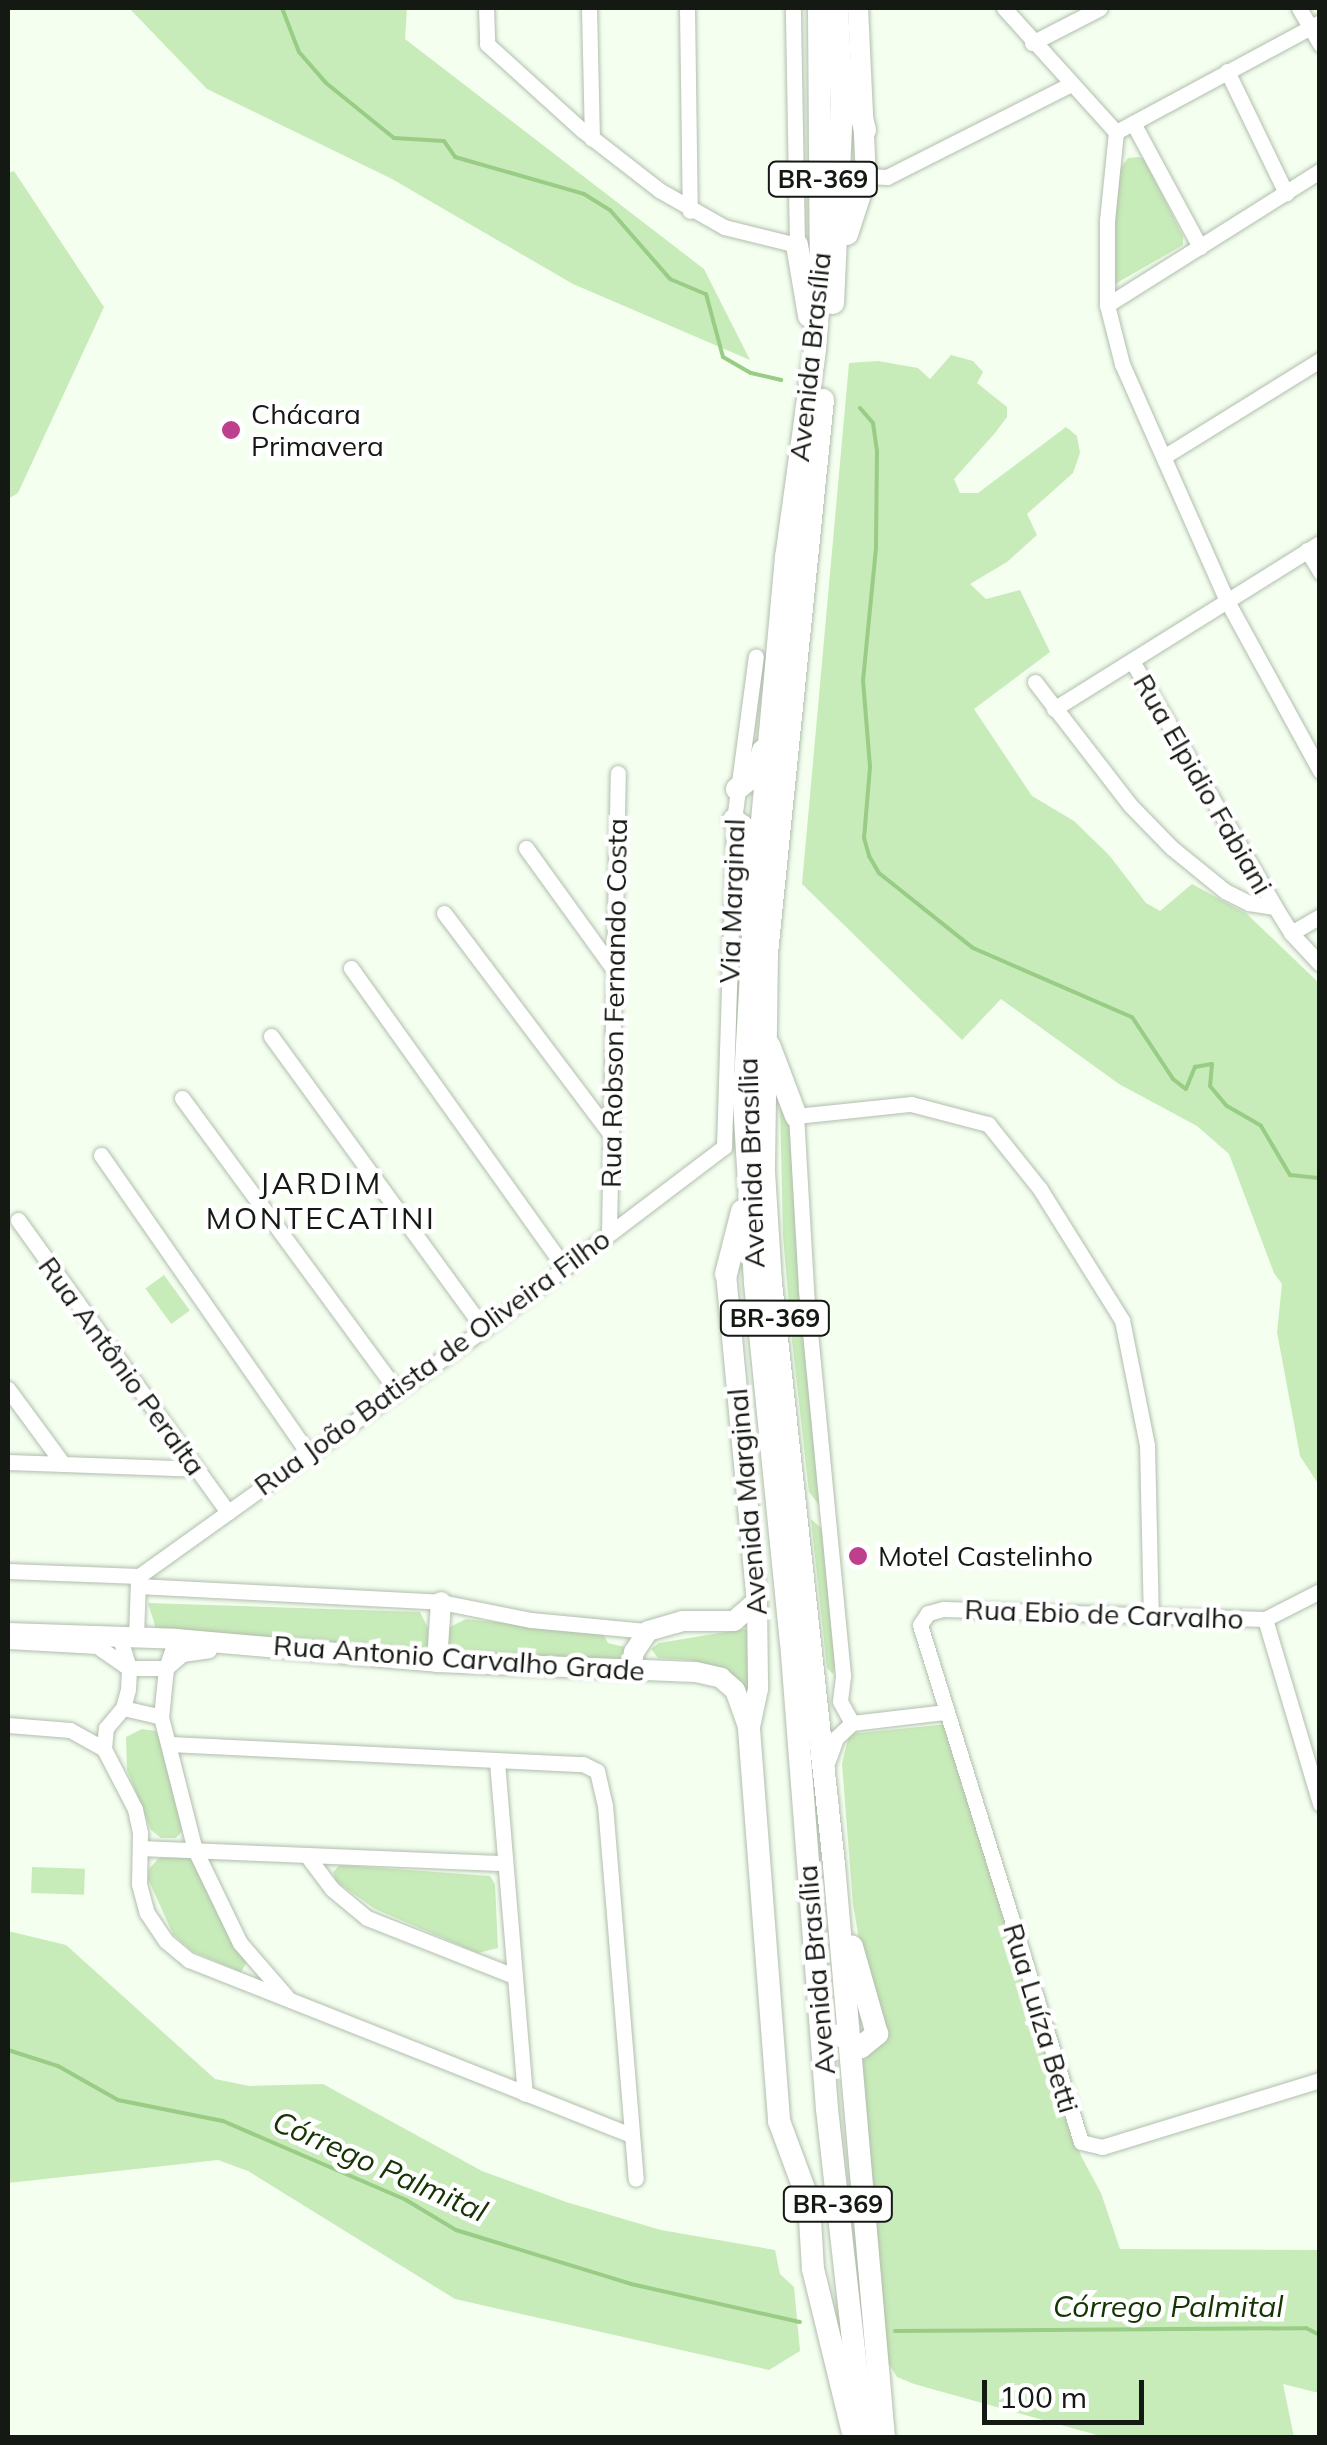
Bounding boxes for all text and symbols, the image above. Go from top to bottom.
road number: BR-369 [766,159,880,199]
street label: Avenida Brasília [782,251,838,463]
place label: Chácara Primavera [251,397,384,463]
marker: Chácara Primavera [220,419,242,441]
street label: Rua Elpidio Fabiani [1126,668,1280,900]
street label: Rua Robson Fernando Costa [594,818,634,1188]
street label: Via Marginal [712,818,752,984]
street label: Avenida Brasília [731,1057,771,1269]
district label: JARDIM MONTECATINI [206,1165,436,1236]
street label: Rua João Batista de Oliveira Filho [248,1222,616,1502]
street label: Rua Antônio Peralta [32,1250,212,1482]
road number: BR-369 [718,1298,832,1338]
street label: Avenida Marginal [720,1387,774,1617]
place label: Motel Castelinho [878,1539,1093,1573]
marker: Motel Castelinho [847,1545,869,1567]
street label: Rua Ebio de Carvalho [964,1592,1244,1636]
street label: Rua Antonio Carvalho Grade [272,1628,646,1688]
street label: Avenida Brasília [790,1864,842,2076]
street label: Rua Luíza Betti [996,1919,1086,2117]
water label: Córrego Palmital [267,2103,493,2229]
road number: BR-369 [780,2184,896,2224]
water label: Córrego Palmital [1053,2288,1283,2324]
scale bar [987,2360,1150,2422]
text: 100 m [999,2378,1087,2416]

